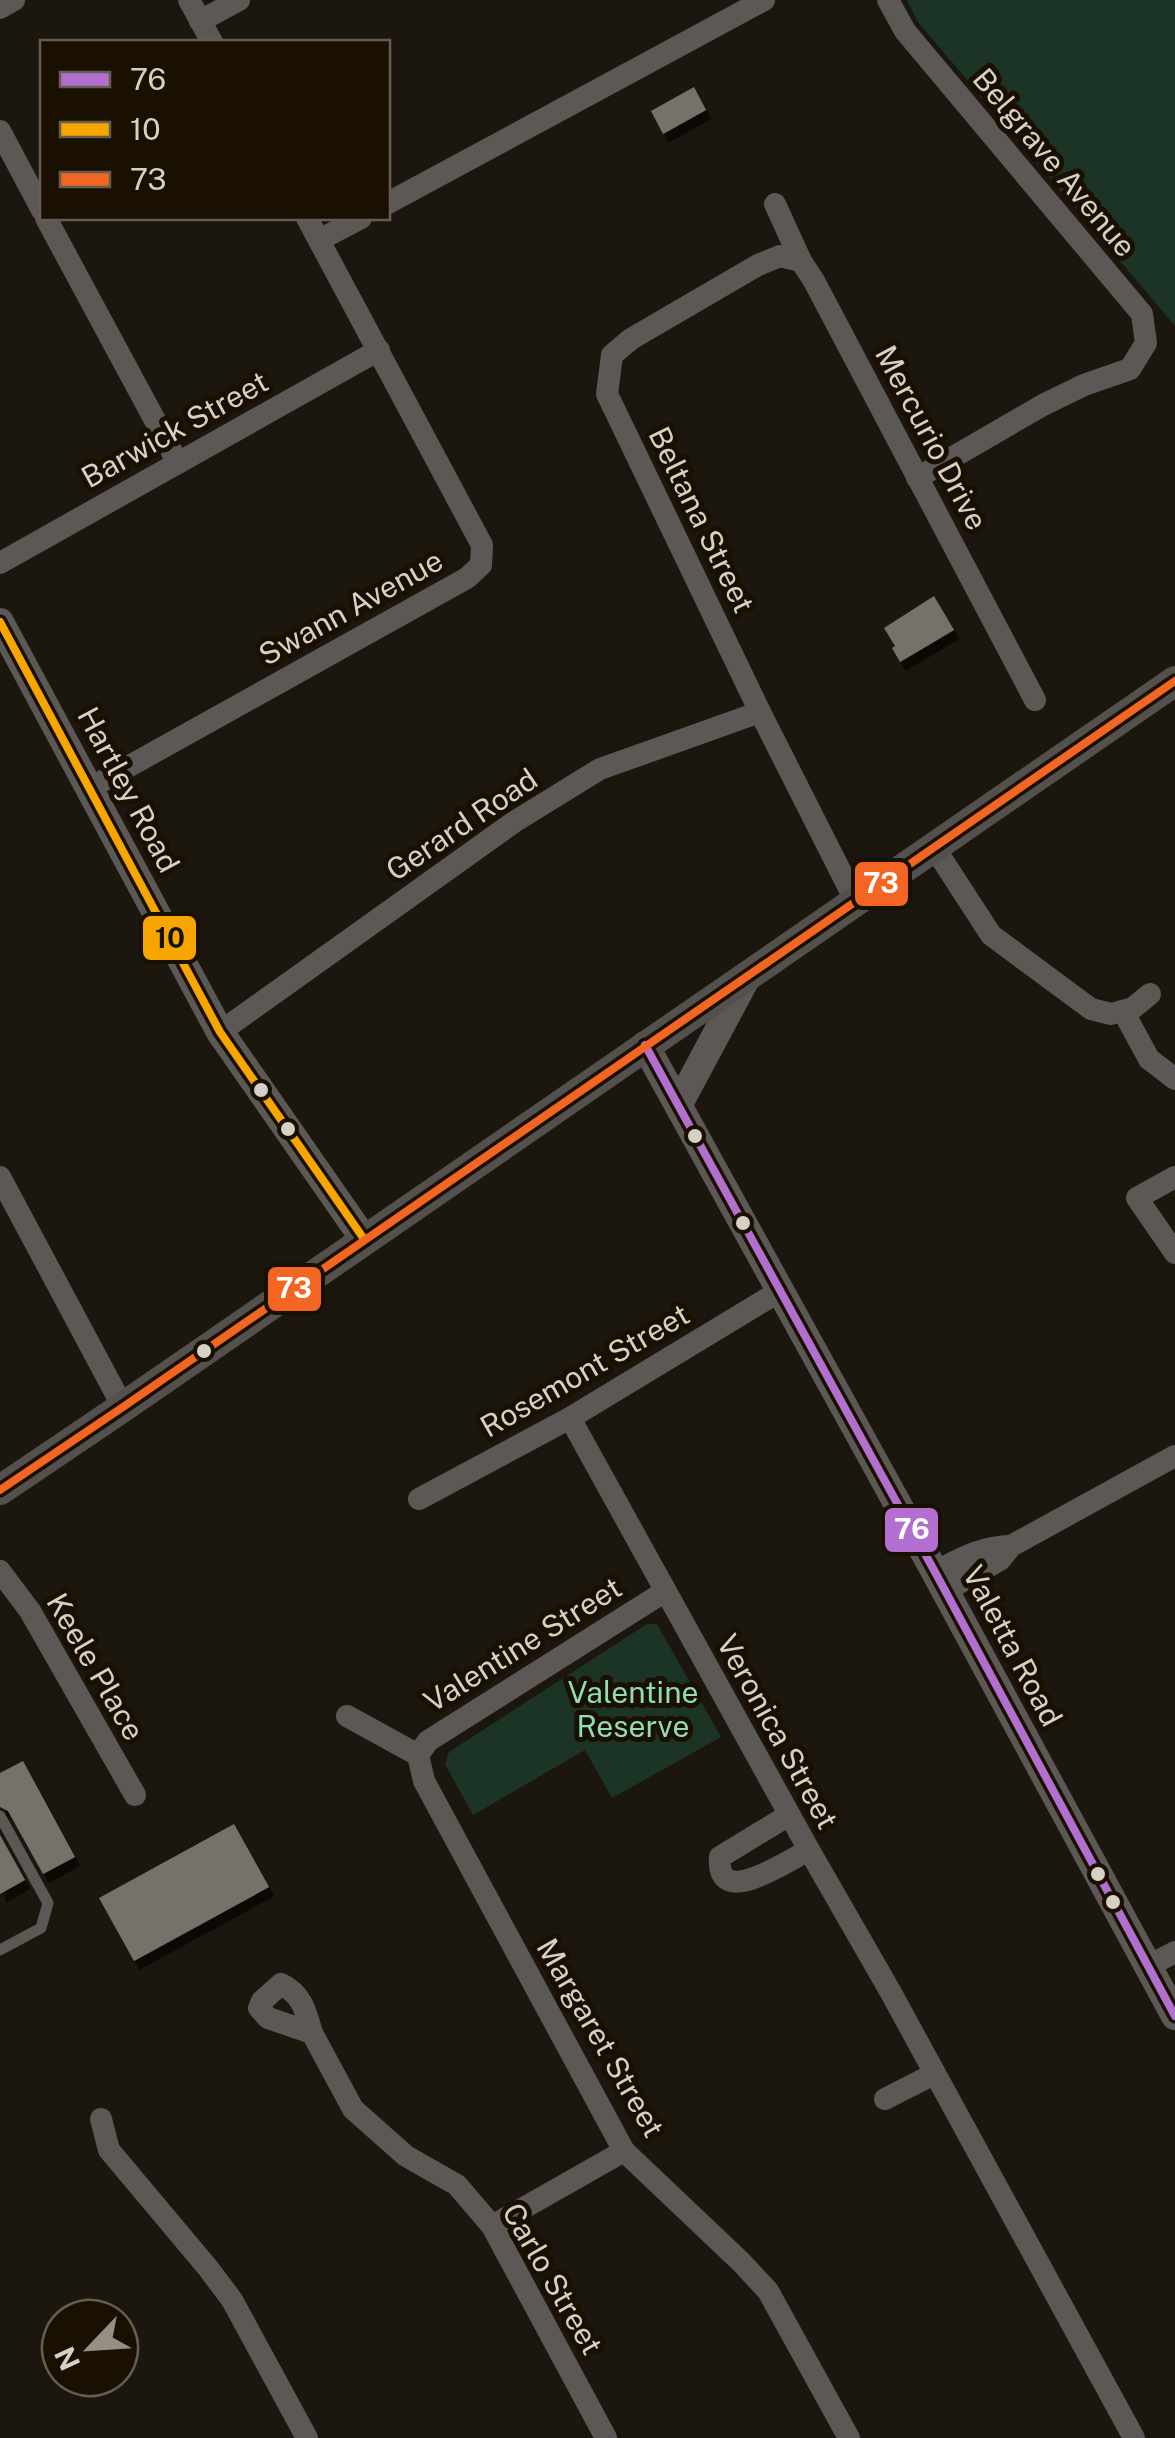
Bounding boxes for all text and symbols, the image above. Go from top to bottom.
legend [40,40,390,220]
text: 76 [130,61,166,97]
street label: Belgrave Avenue [966,61,1144,264]
text: 10 [130,111,161,147]
text: 73 [130,161,166,197]
street label: Mercurio Drive [868,339,996,536]
street label: Barwick Street [75,363,274,495]
street label: Beltana Street [641,421,762,618]
street label: Swann Avenue [252,542,449,673]
street label: Hartley Road [70,701,187,878]
street label: Gerard Road [379,760,544,888]
line badge: 73 [853,860,910,908]
text: 73 [863,866,899,899]
line badge: 10 [141,914,198,962]
text: 10 [155,921,185,954]
unlabelled marker [251,1080,271,1100]
unlabelled marker [278,1119,298,1139]
unlabelled marker [685,1126,705,1146]
unlabelled marker [733,1213,753,1233]
line badge: 73 [266,1265,323,1313]
text: 73 [276,1271,312,1304]
street label: Rosemont Street [474,1296,695,1444]
unlabelled marker [194,1341,214,1361]
line badge: 76 [883,1506,940,1554]
text: 76 [894,1512,930,1545]
street label: Valetta Road [955,1559,1070,1732]
street label: Valentine Street [417,1569,628,1719]
street label: Keele Place [39,1587,152,1746]
street label: Veronica Street [710,1628,846,1835]
park label: Valentine Reserve [567,1674,699,1744]
unlabelled marker [1088,1864,1108,1884]
unlabelled marker [1103,1892,1123,1912]
street label: Margaret Street [529,1932,672,2143]
street label: Carlo Street [495,2196,611,2361]
north arrow [40,2298,140,2398]
text: N [47,2342,86,2376]

